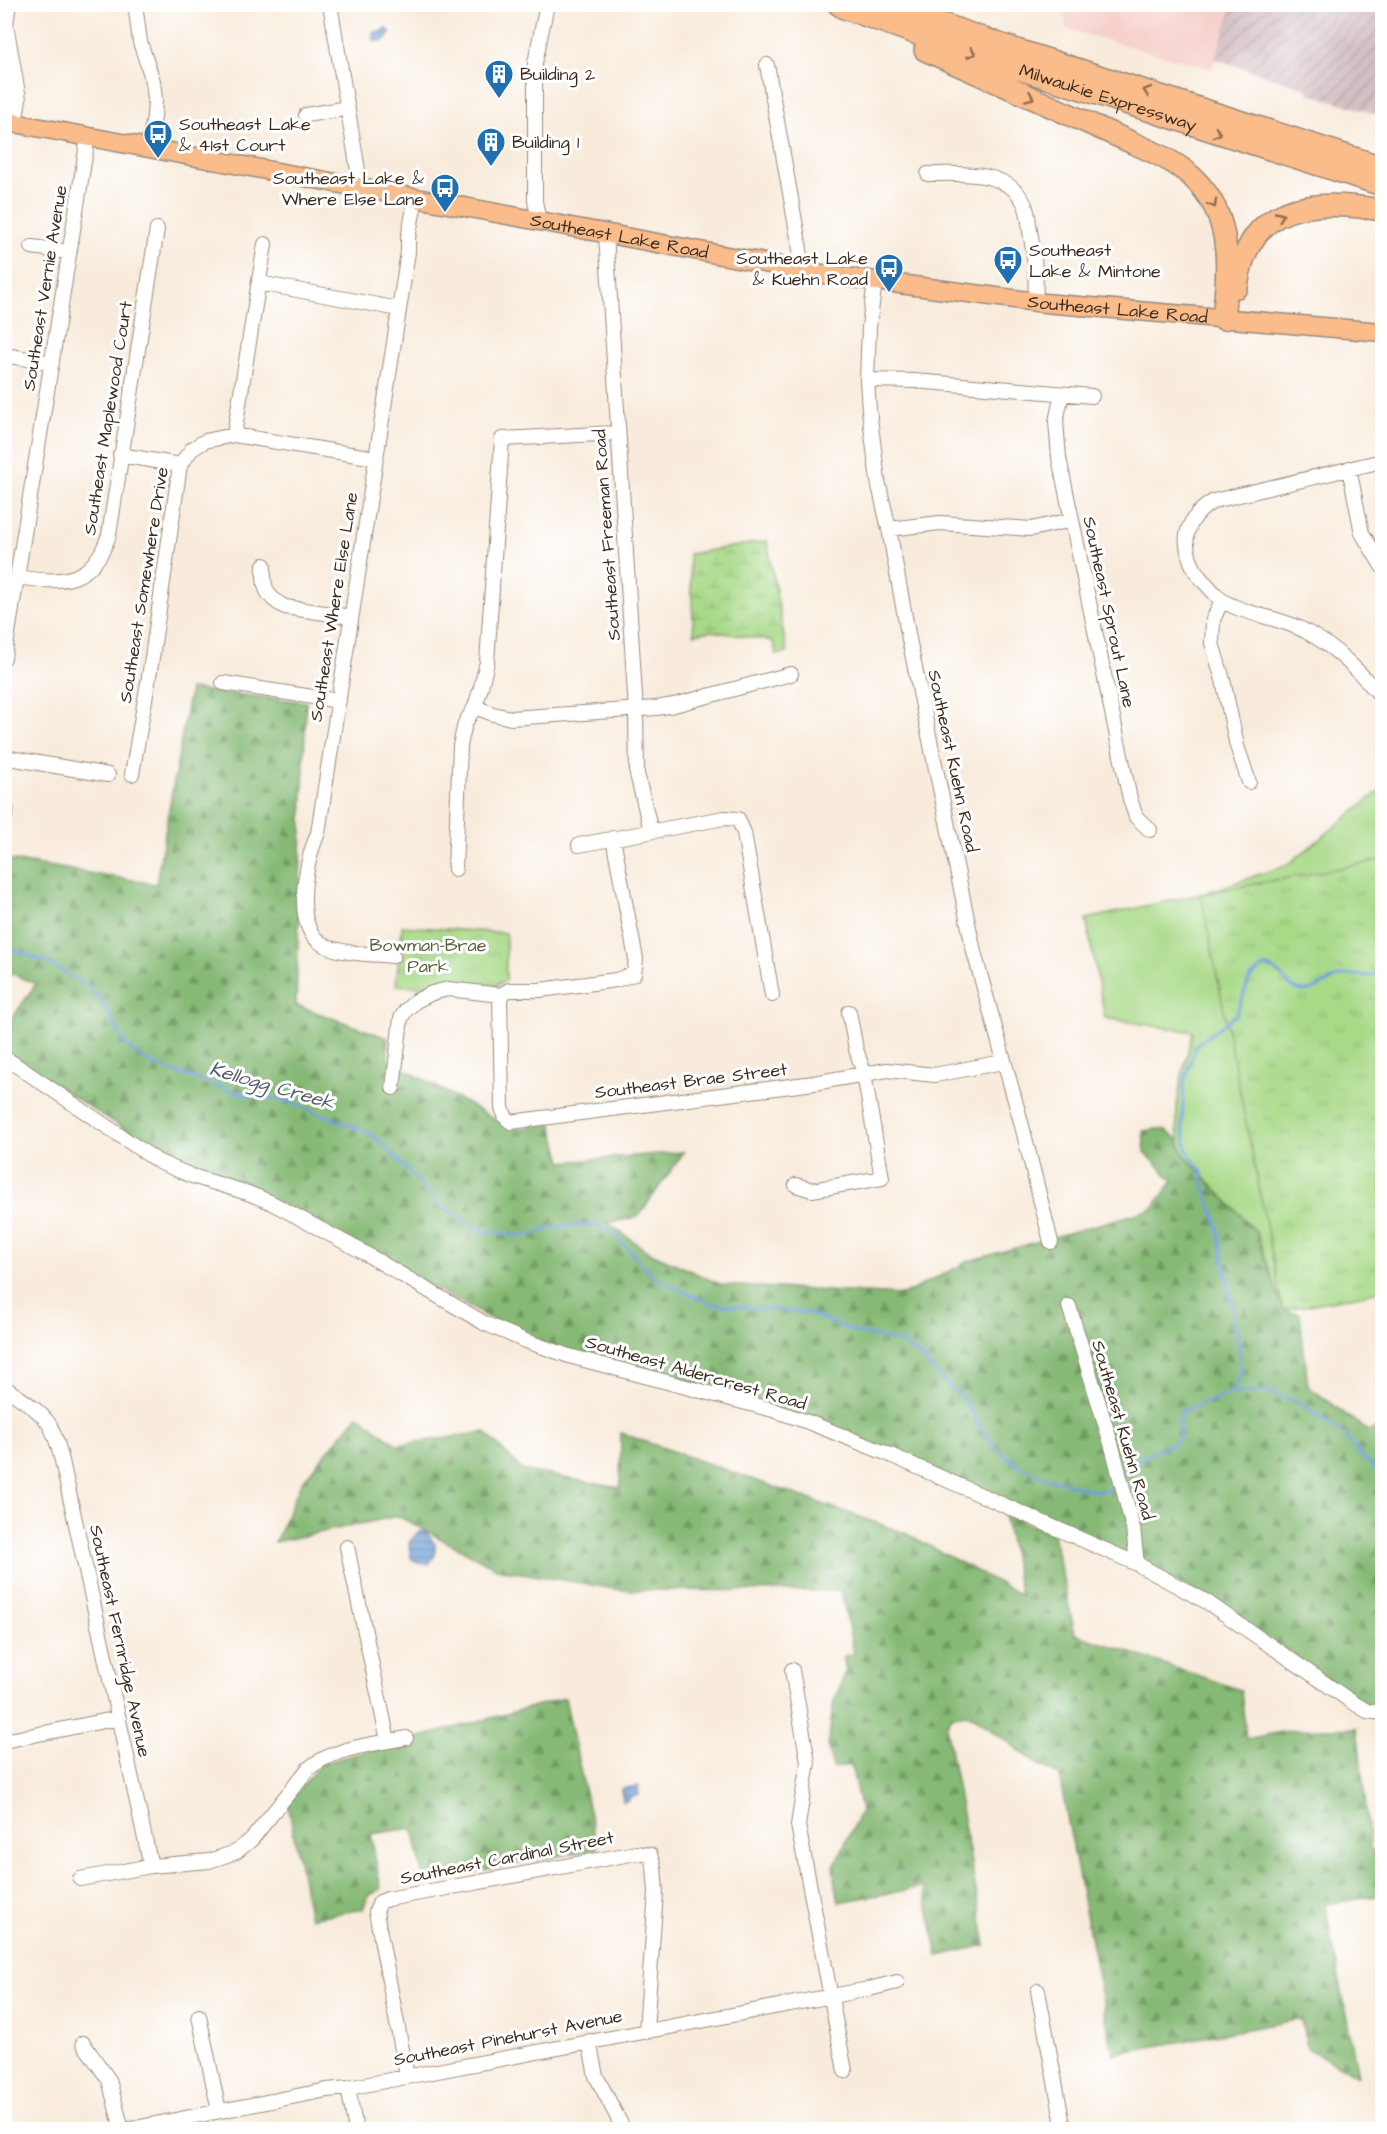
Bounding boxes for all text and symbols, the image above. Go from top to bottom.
one-way arrow [966,46,977,59]
street label: Milwaukie Expressway [1016,57,1200,138]
building icon: Building 2 [483,58,515,100]
place label: Building 2 [520,62,596,88]
one-way arrow [1142,86,1153,98]
one-way arrow [1023,89,1034,101]
place label: Southeast Lake & 41st Court [179,112,311,158]
bus stop icon: Southeast Lake & 41st Court [142,118,174,160]
building icon: Building 1 [475,126,507,168]
one-way arrow [1211,126,1222,138]
place label: Building 1 [512,130,579,156]
place label: Southeast Lake & Where Else Lane [273,166,424,212]
bus stop icon: Southeast Lake & Where Else Lane [429,172,461,214]
street label: Southeast Vernie Avenue [16,183,74,392]
one-way arrow [1206,198,1217,208]
street label: Southeast Lake Road [528,207,710,265]
one-way arrow [1274,211,1285,223]
place label: Southeast Lake & Mintone [1029,238,1161,284]
bus stop icon: Southeast Lake & Mintone [992,244,1024,286]
place label: Southeast Lake & Kuehn Road [736,246,868,292]
bus stop icon: Southeast Lake & Kuehn Road [873,252,905,294]
street label: Southeast Lake Road [1026,288,1209,329]
street label: Southeast Maplewood Court [77,299,139,537]
street label: Southeast Freeman Road [587,428,627,642]
street label: Southeast Somewhere Drive [113,465,175,705]
street label: Southeast Where Else Lane [304,490,365,723]
street label: Southeast Sprout Lane [1076,514,1142,710]
street label: Southeast Kuehn Road [921,668,985,854]
park label: Bowman-Brae Park [370,933,487,979]
water label: Kellogg Creek [206,1055,338,1118]
street label: Southeast Brae Street [593,1057,789,1105]
street label: Southeast Aldercrest Road [583,1329,809,1417]
street label: Southeast Kuehn Road [1085,1337,1161,1523]
street label: Southeast Fernridge Avenue [82,1522,157,1760]
street label: Southeast Cardinal Street [398,1825,617,1891]
street label: Southeast Pinehurst Avenue [392,2004,625,2072]

